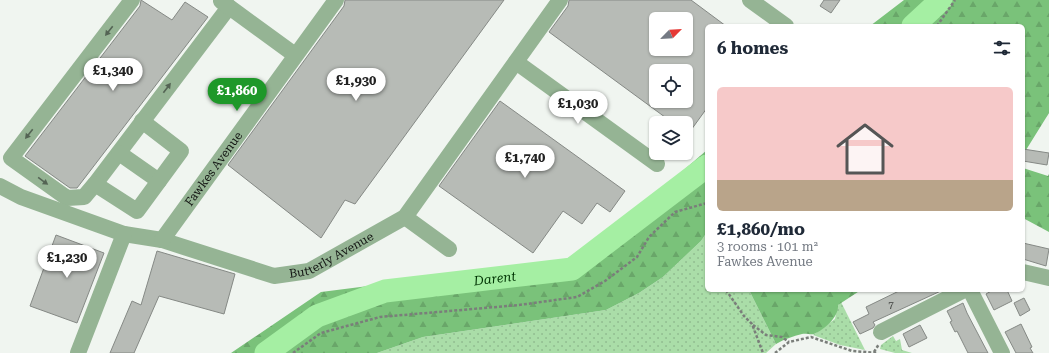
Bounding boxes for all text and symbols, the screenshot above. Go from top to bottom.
north arrow [649,12,693,56]
map controls [649,12,693,160]
one-way arrow [104,25,113,36]
icon: filters [991,37,1013,59]
text: 6 homes [717,38,788,58]
pin: £1,340 [80,58,146,92]
text: £1,340 [93,63,133,78]
button: locate [649,64,693,108]
pin: £1,930 [323,68,389,102]
text: £1,930 [336,73,376,88]
pin: £1,860 [204,78,270,112]
one-way arrow [162,83,171,94]
text: £1,860 [217,83,257,98]
pin: £1,030 [545,91,611,125]
text: £1,030 [558,96,598,111]
icon: home [829,113,901,185]
button: layers [649,116,693,160]
one-way arrow [25,128,34,139]
street label: Fawkes Avenue [182,129,246,209]
pin: £1,740 [492,145,558,179]
text: £1,740 [505,150,545,165]
one-way arrow [37,177,48,185]
text: £1,860/mo [717,219,805,239]
street label: Butterly Avenue [288,229,376,281]
text: 3 rooms · 101 m² [717,239,818,254]
pin: £1,230 [34,245,100,279]
text: £1,230 [47,250,87,265]
text: Fawkes Avenue [717,254,813,269]
water label: Darent [472,269,517,289]
house number: 7 [888,299,894,310]

